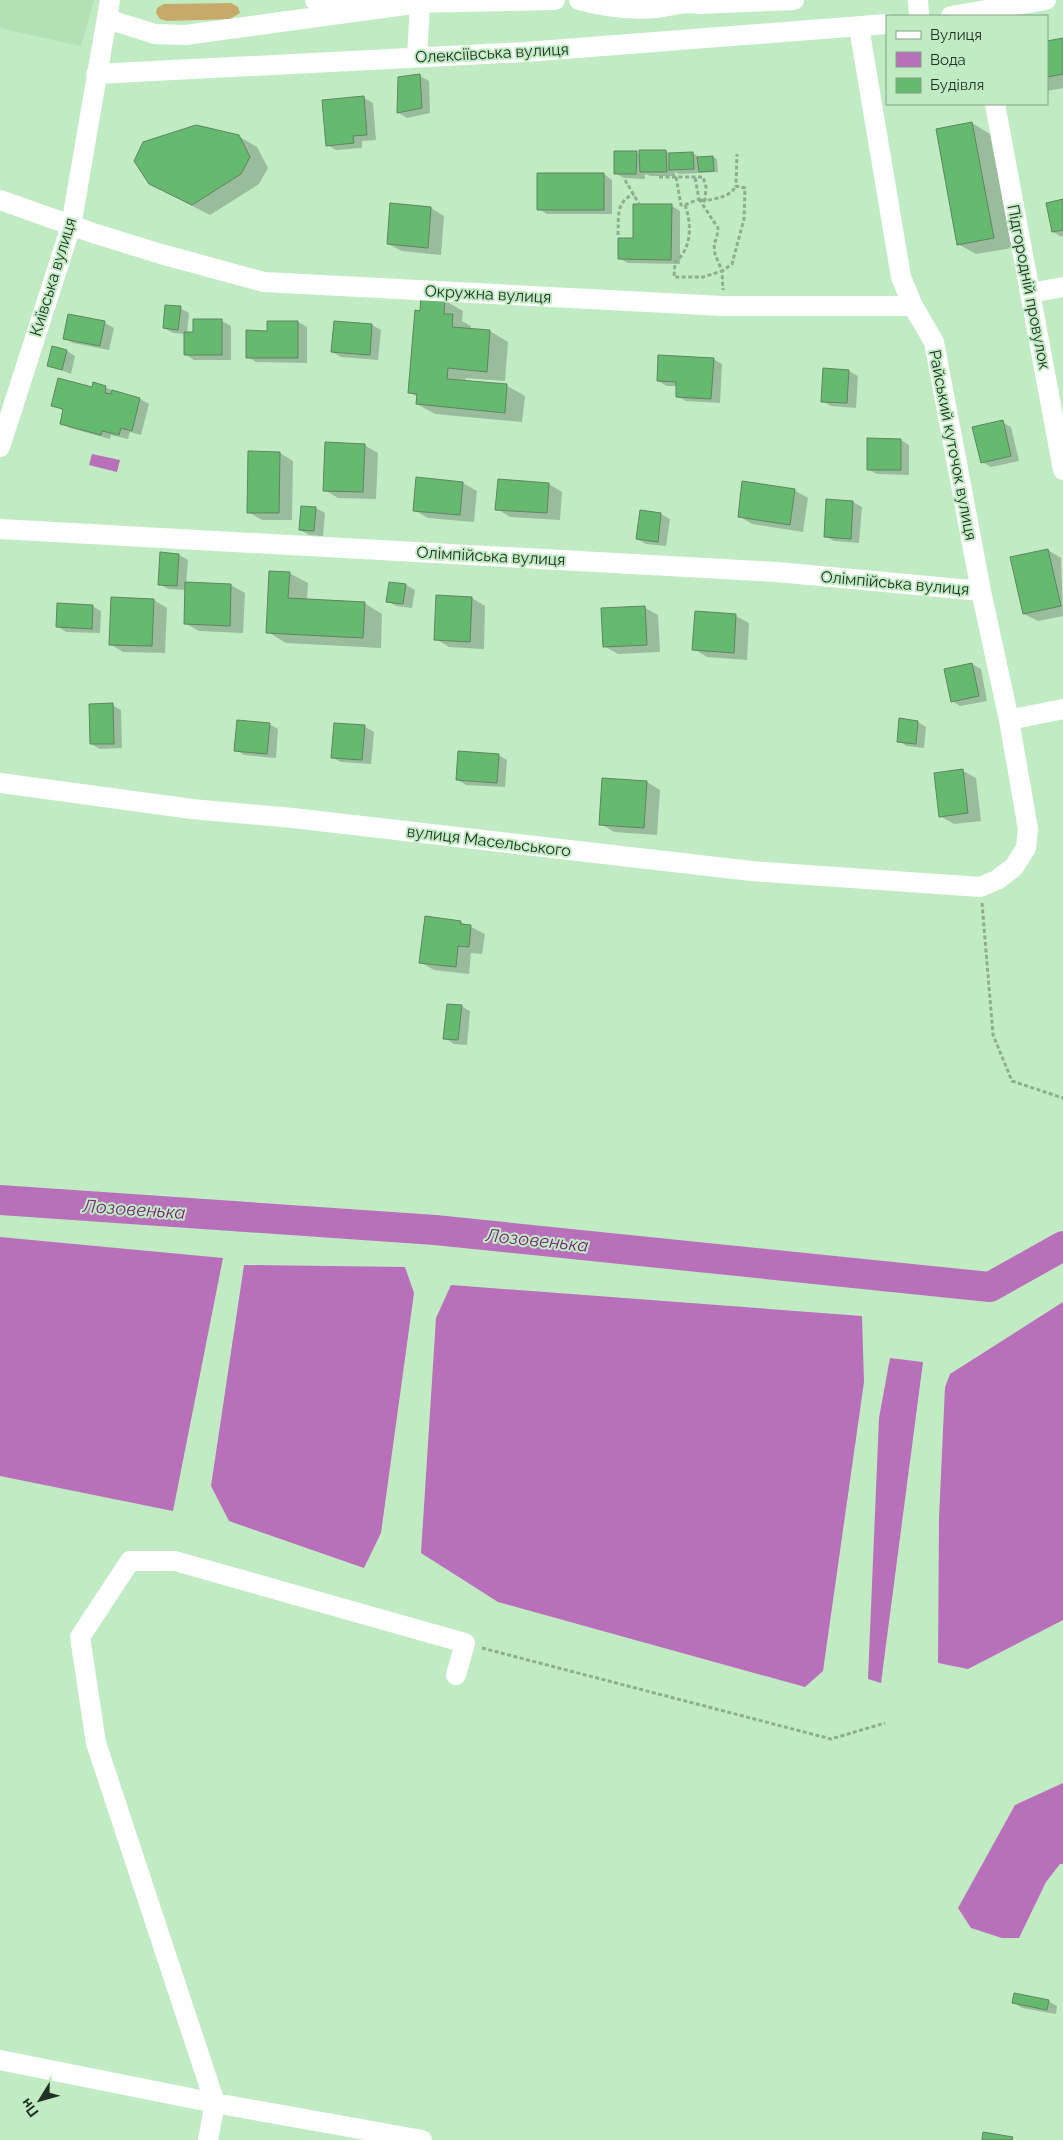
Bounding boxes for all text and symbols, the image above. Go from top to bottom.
legend [886,15,1048,105]
text: Вулиця [930,26,982,44]
street label: Олексіївська вулиця [415,39,569,67]
text: Вода [930,51,966,69]
text: Будівля [930,76,984,94]
street label: Підгородній провулок [1004,203,1054,371]
street label: Київська вулиця [26,216,80,338]
street label: Окружна вулиця [424,281,552,307]
street label: Райський куточок вулиця [925,348,981,542]
street label: Олімпійська вулиця [416,543,566,569]
street label: Олімпійська вулиця [820,567,970,599]
street label: вулиця Масельського [406,822,572,860]
water label: Лозовенька [81,1195,186,1223]
water label: Лозовенька [484,1224,590,1256]
north arrow [15,2075,65,2125]
text: Пн [18,2096,42,2120]

